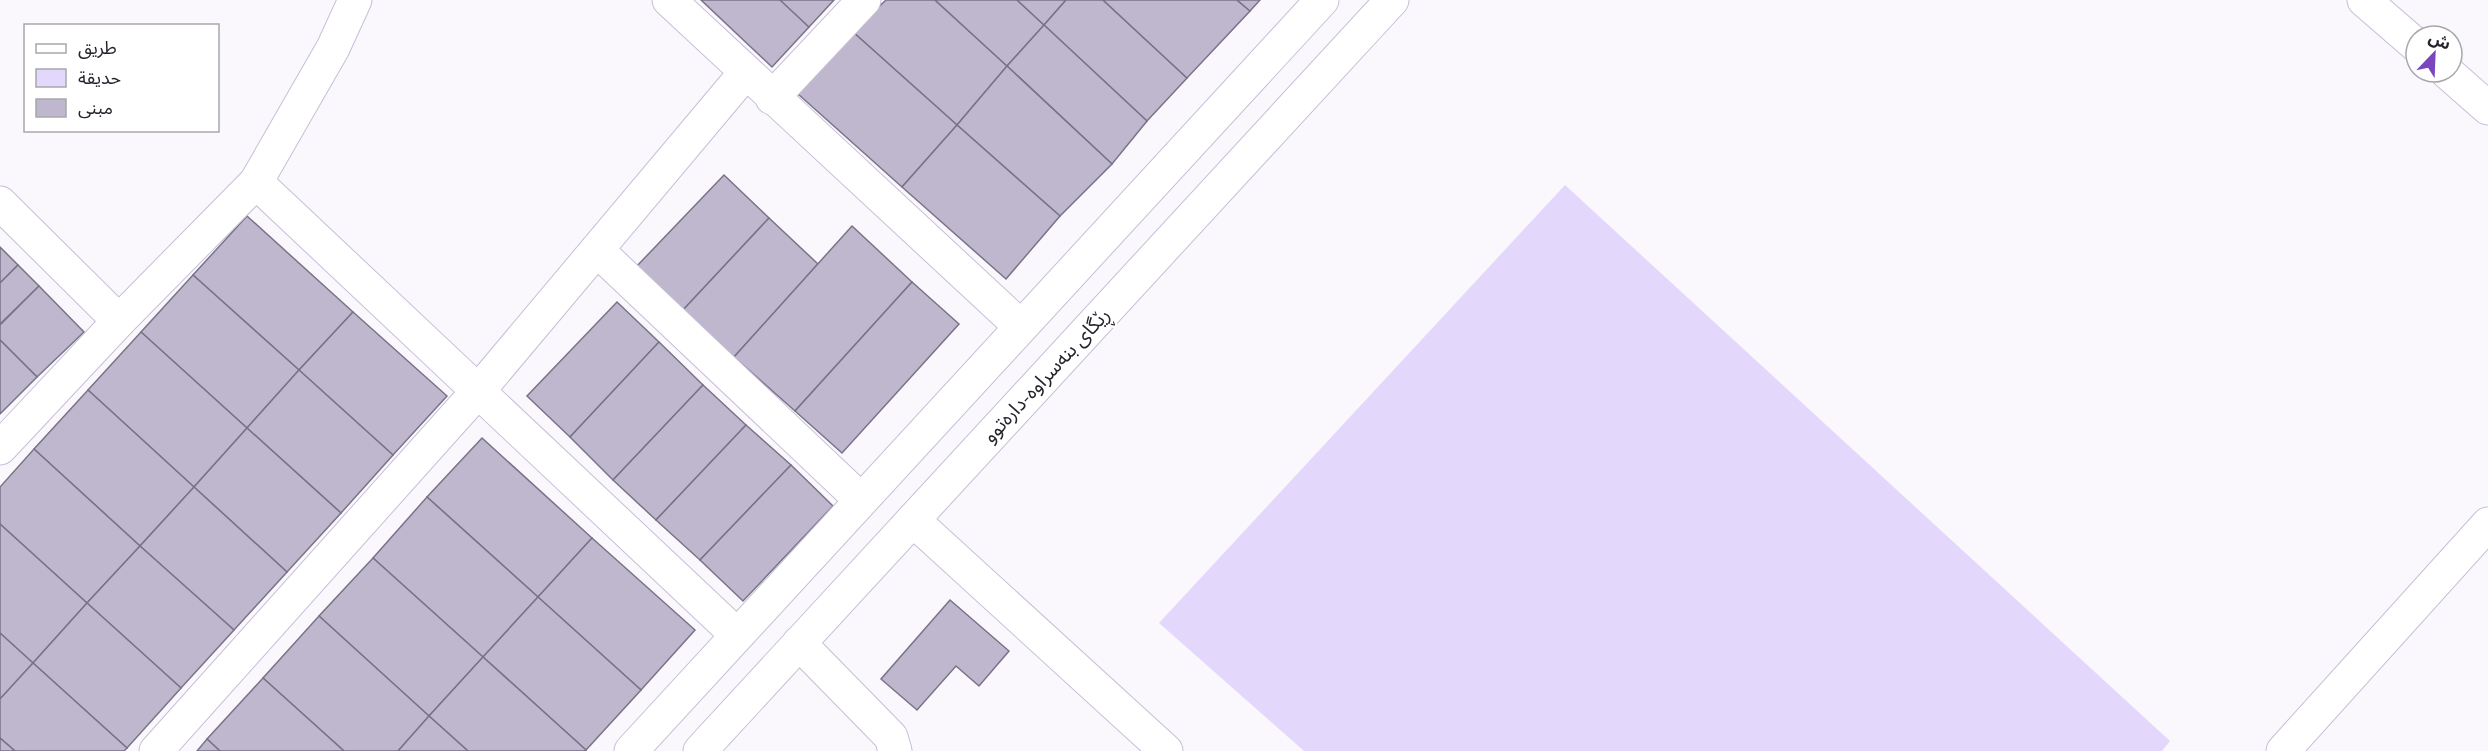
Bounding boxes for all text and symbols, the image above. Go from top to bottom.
legend [24,24,219,132]
north arrow [2404,24,2464,84]
text: ش [2426,28,2454,54]
text: طريق [78,37,117,59]
text: حديقة [78,67,121,89]
text: مبنى [78,97,113,119]
street label: ڕێگای بنەسراوە-دارەتوو [977,303,1119,451]

